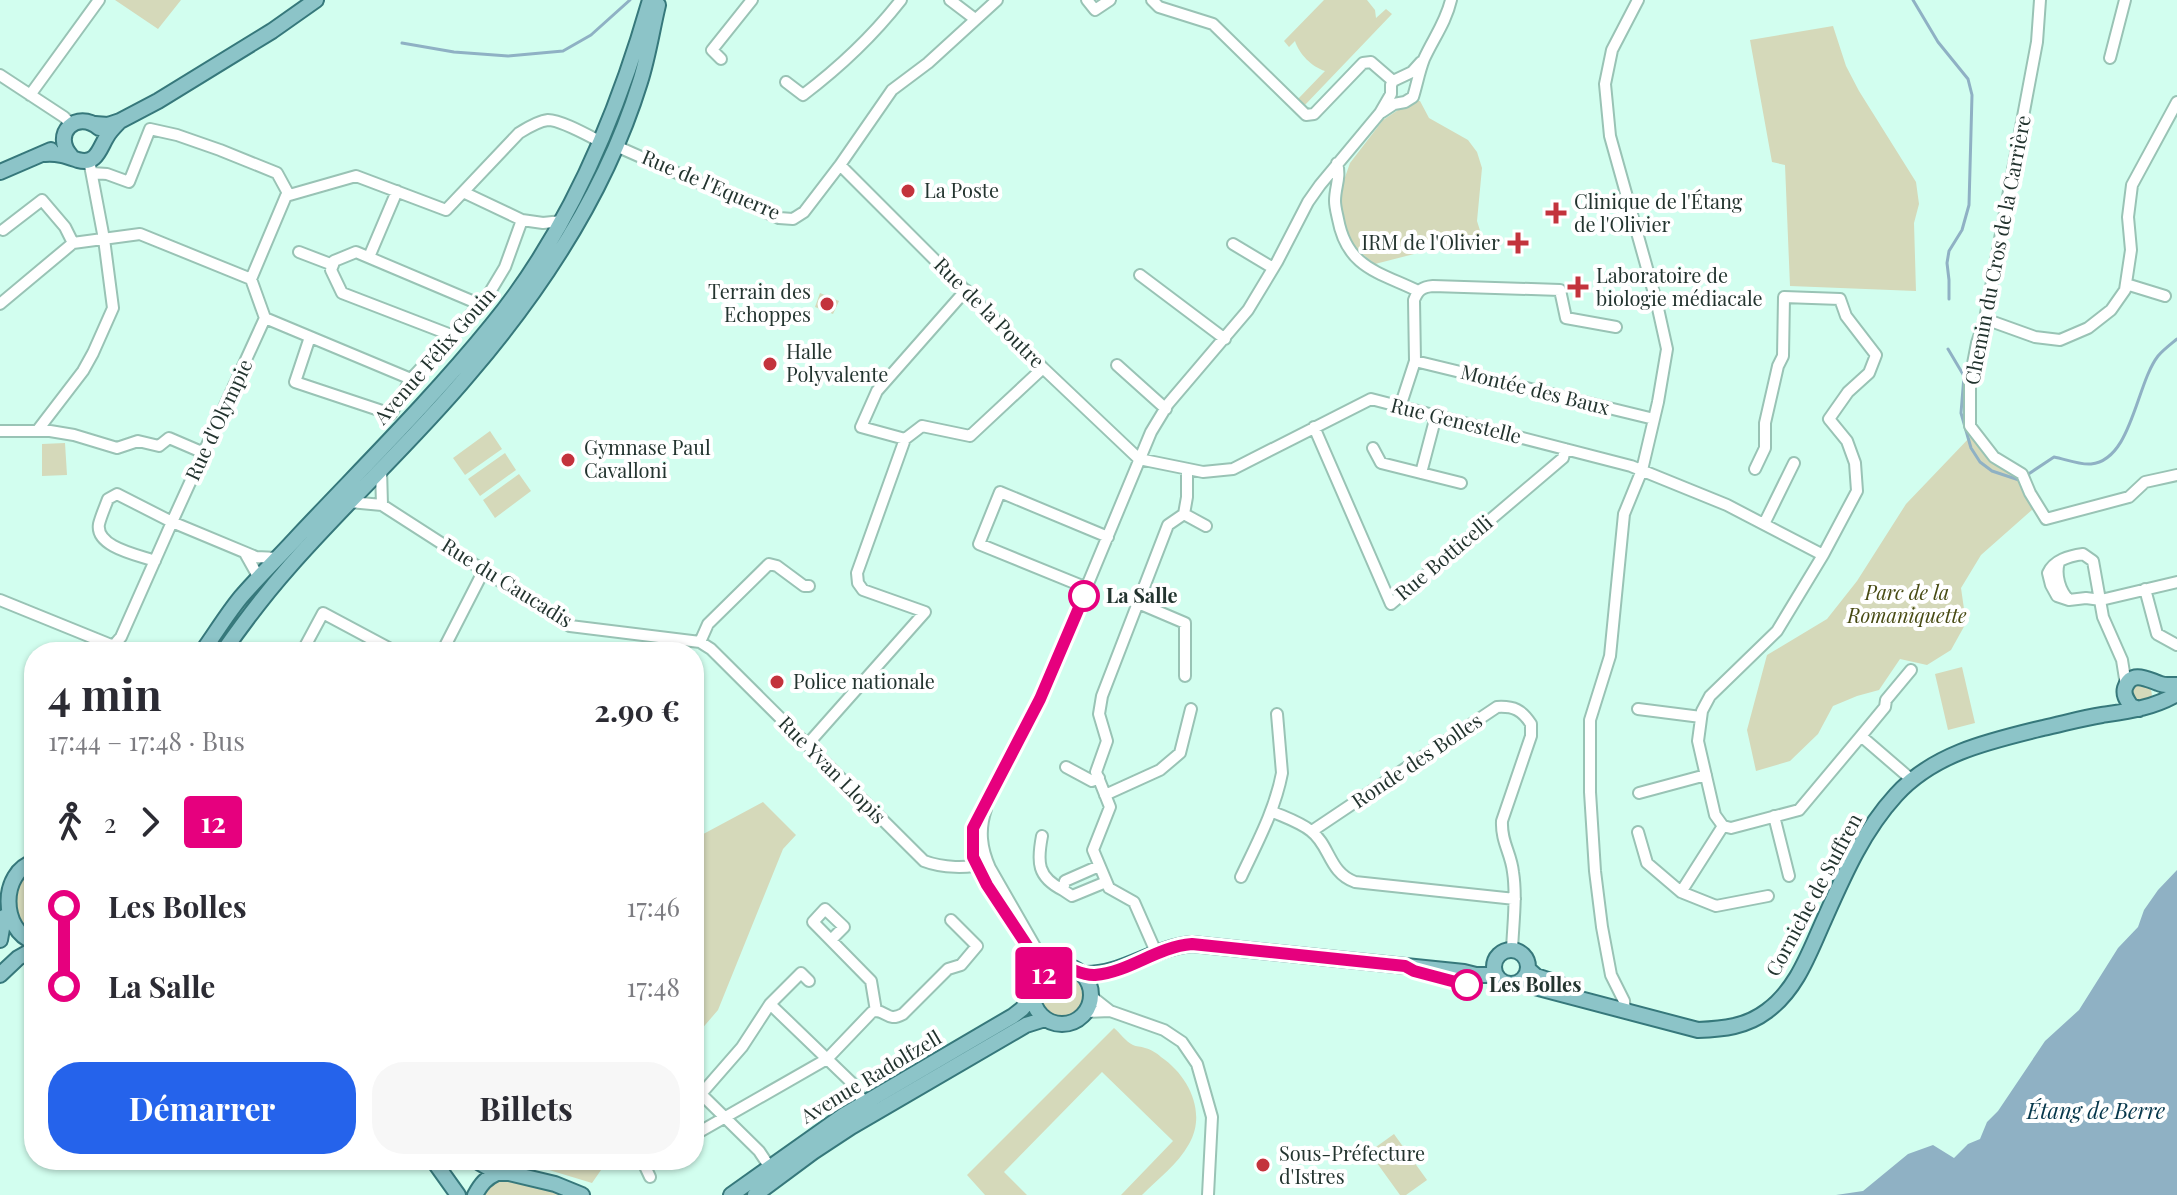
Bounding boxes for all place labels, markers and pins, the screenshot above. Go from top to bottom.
place label: La Poste [924,176,999,203]
marker: La Poste [899,182,917,200]
place label: Clinique de l'Étang de l'Olivier [1574,187,1743,237]
marker: Clinique de l'Étang de l'Olivier [1545,202,1567,224]
place label: IRM de l'Olivier [1361,228,1500,255]
marker: IRM de l'Olivier [1507,232,1529,254]
place label: Laboratoire de biologie médiacale [1596,261,1763,311]
marker: Laboratoire de biologie médiacale [1567,276,1589,298]
place label: Terrain des Echoppes [708,277,811,327]
marker: Terrain des Echoppes [818,295,836,313]
place label: Halle Polyvalente [786,337,888,387]
marker: Halle Polyvalente [761,355,779,373]
place label: Gymnase Paul Cavalloni [584,433,711,483]
marker: Gymnase Paul Cavalloni [559,451,577,469]
marker: La Salle [1069,581,1099,611]
place label: La Salle [1106,581,1178,608]
place label: Police nationale [793,667,935,694]
marker: Police nationale [768,673,786,691]
marker: Les Bolles [1452,970,1482,1000]
place label: Les Bolles [1489,970,1581,997]
place label: Sous-Préfecture d'Istres [1279,1139,1425,1189]
marker: Sous-Préfecture d'Istres [1254,1156,1272,1174]

